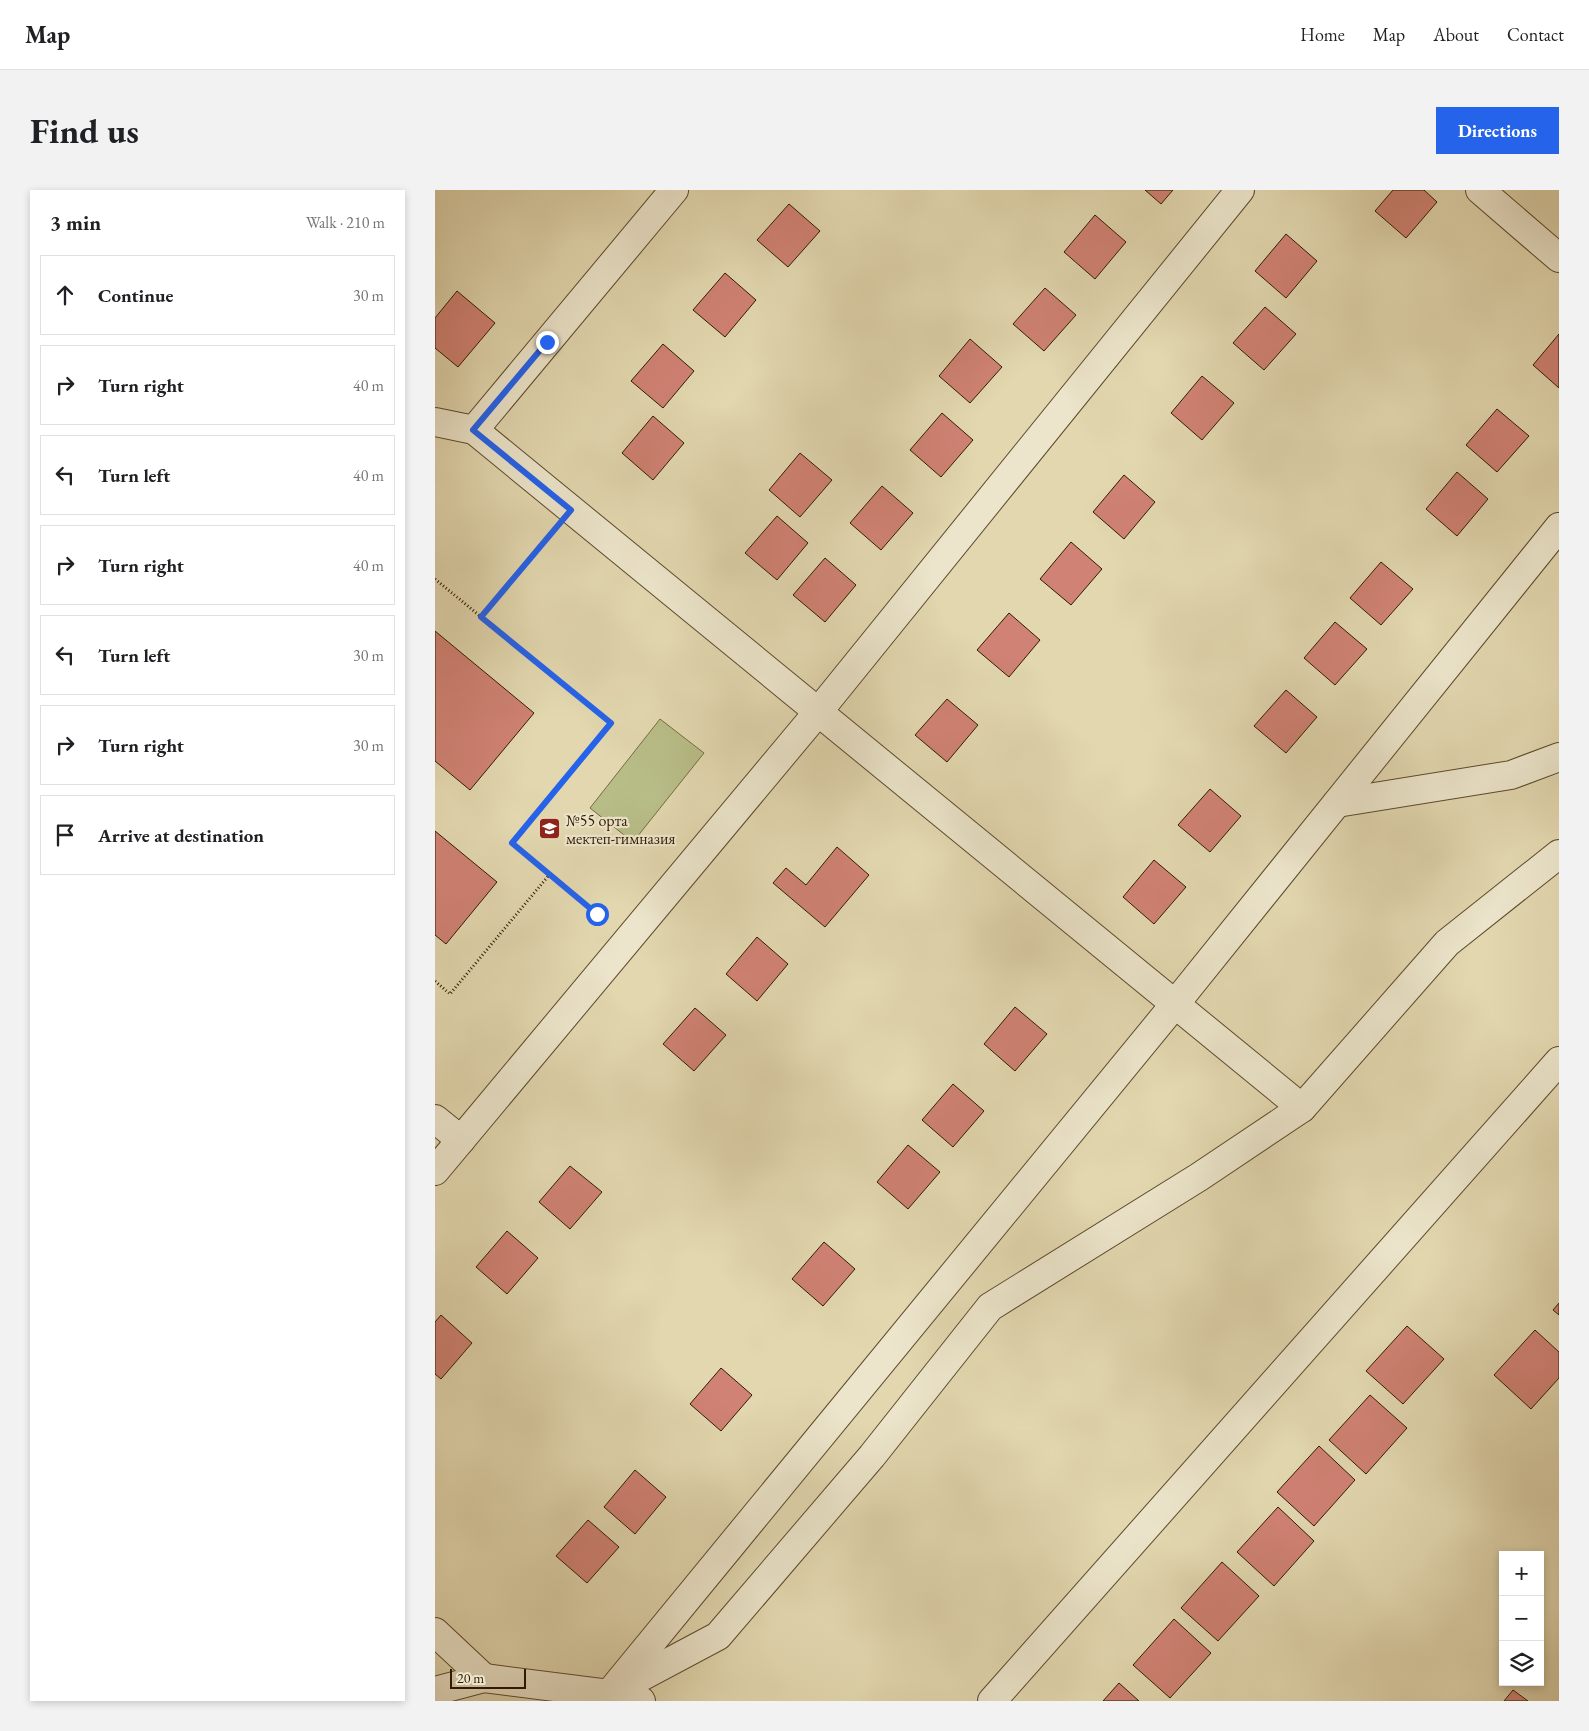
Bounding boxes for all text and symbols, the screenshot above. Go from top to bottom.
text: Map [25,19,70,50]
text: Home [1300,23,1345,46]
text: Map [1373,23,1405,46]
text: About [1433,23,1479,46]
text: Contact [1507,23,1564,46]
button: Directions [1436,107,1559,154]
text: Find us [30,108,139,153]
text: 3 min [50,209,101,236]
text: Walk · 210 m [306,212,385,233]
icon: ahead [51,281,79,309]
text: Continue [98,283,173,308]
text: 30 m [353,285,384,306]
route end [536,331,559,354]
icon: right [51,371,79,399]
text: Turn right [98,373,184,398]
text: 40 m [353,375,384,396]
icon: left [51,461,79,489]
text: Turn left [98,463,170,488]
text: 40 m [353,465,384,486]
icon: right [51,551,79,579]
text: Turn right [98,553,184,578]
text: 40 m [353,555,384,576]
icon: left [51,641,79,669]
text: Turn left [98,643,170,668]
text: 30 m [353,645,384,666]
icon: right [51,731,79,759]
text: Turn right [98,733,184,758]
text: 30 m [353,735,384,756]
place label: №55 орта мектеп-гимназия [566,810,676,849]
school or university icon: №55 орта мектеп-гимназия [538,817,562,841]
icon: arrive [51,821,79,849]
text: Arrive at destination [98,823,264,848]
route start [586,903,609,926]
map controls [1499,1551,1544,1686]
button: + [1499,1551,1544,1596]
button: − [1499,1596,1544,1641]
button: layers [1499,1641,1544,1686]
scale bar [450,1666,526,1689]
text: 20 m [457,1669,484,1687]

